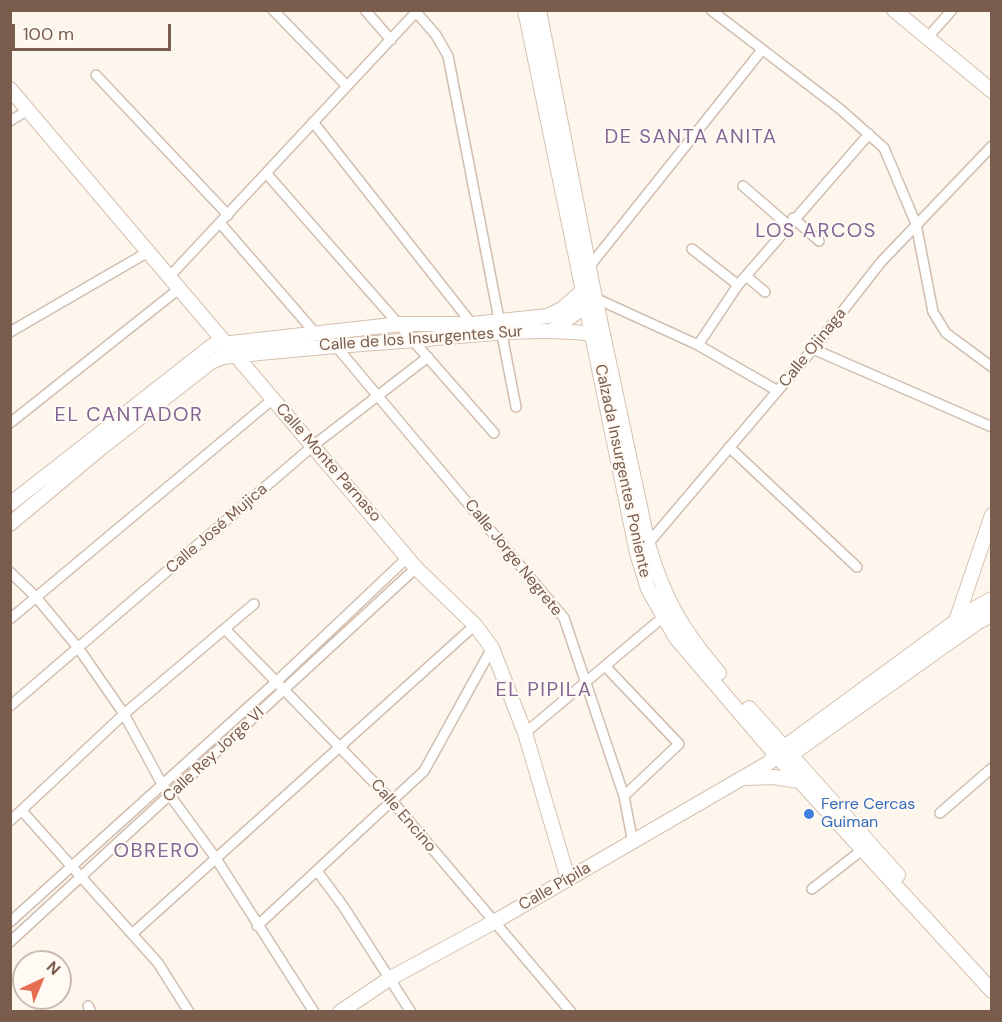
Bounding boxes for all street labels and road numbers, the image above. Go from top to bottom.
street label: Calle Ojinaga [775,305,851,391]
street label: Calle de los Insurgentes Sur [319,322,523,356]
street label: Calzada Insurgentes Poniente [590,363,654,579]
street label: Calle Monte Parnaso [271,400,385,526]
street label: Calle José Mujica [162,480,272,578]
street label: Calle Jorge Negrete [460,496,566,620]
street label: Calle Rey Jorge VI [159,703,269,807]
street label: Calle Encino [366,776,440,856]
street label: Calle Pípila [516,859,594,915]

